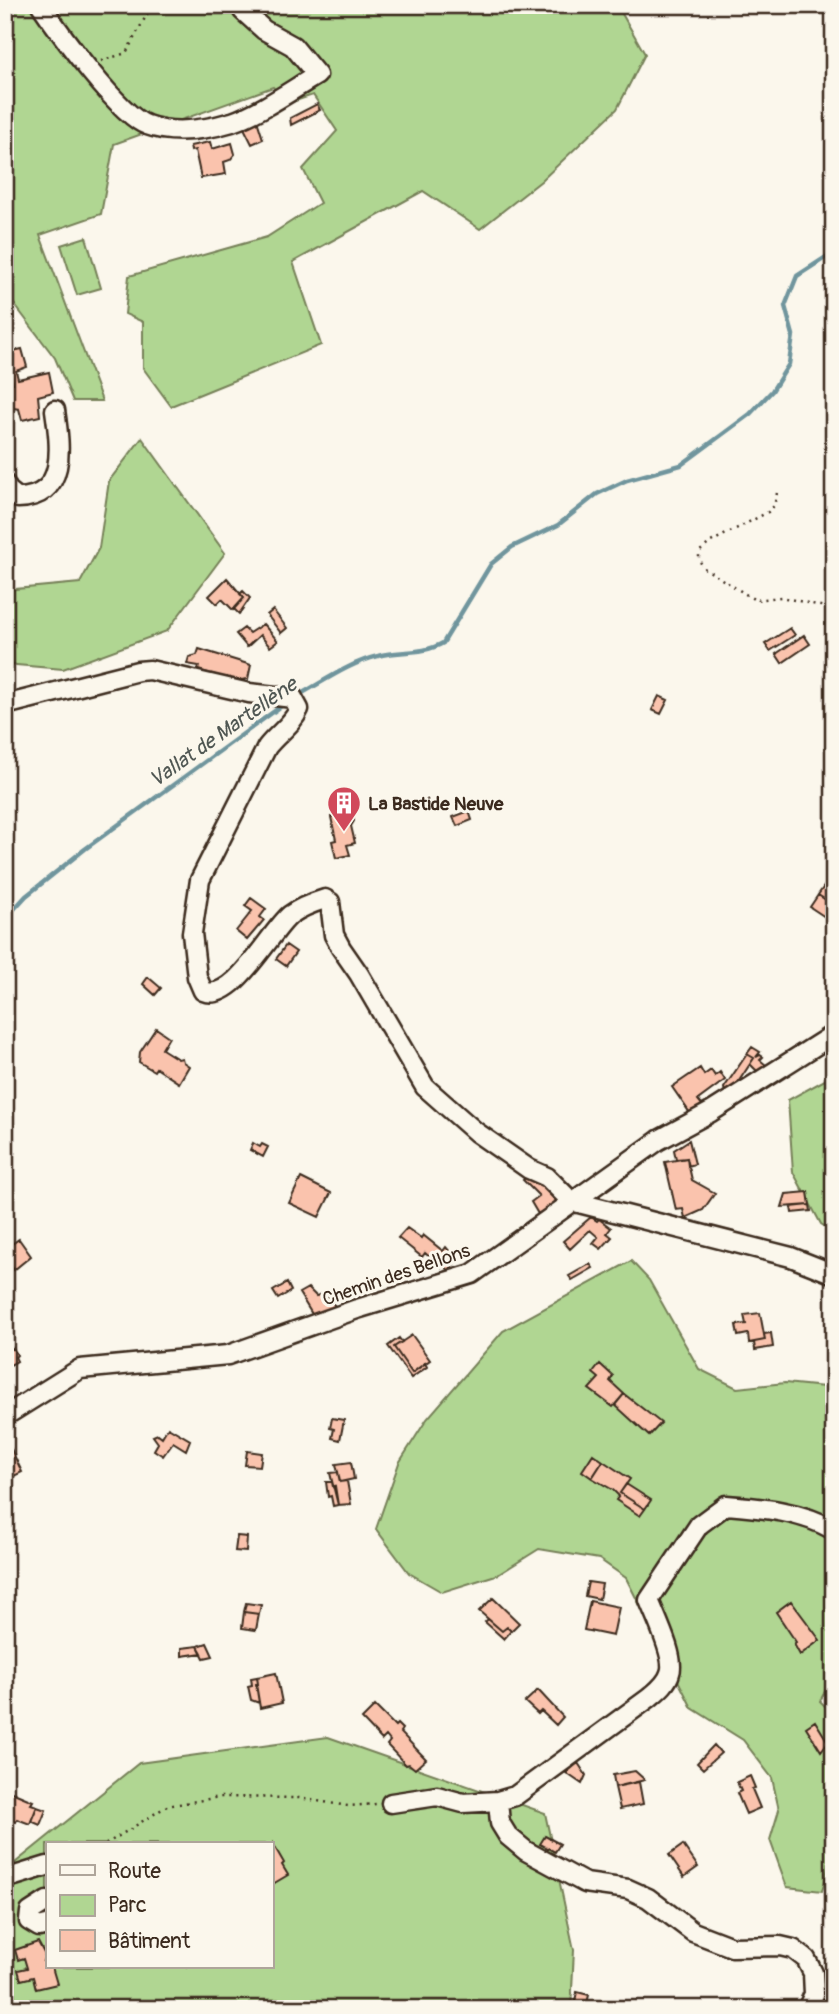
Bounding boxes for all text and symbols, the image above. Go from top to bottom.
water label: Vallat de Martellène [144,670,305,794]
building icon: La Bastide Neuve [325,784,363,833]
place label: La Bastide Neuve [368,792,504,816]
street label: Chemin des Bellons [319,1238,474,1311]
legend [46,1842,273,1968]
text: Route [108,1858,161,1885]
text: Parc [108,1892,147,1919]
text: Bâtiment [108,1928,191,1955]

